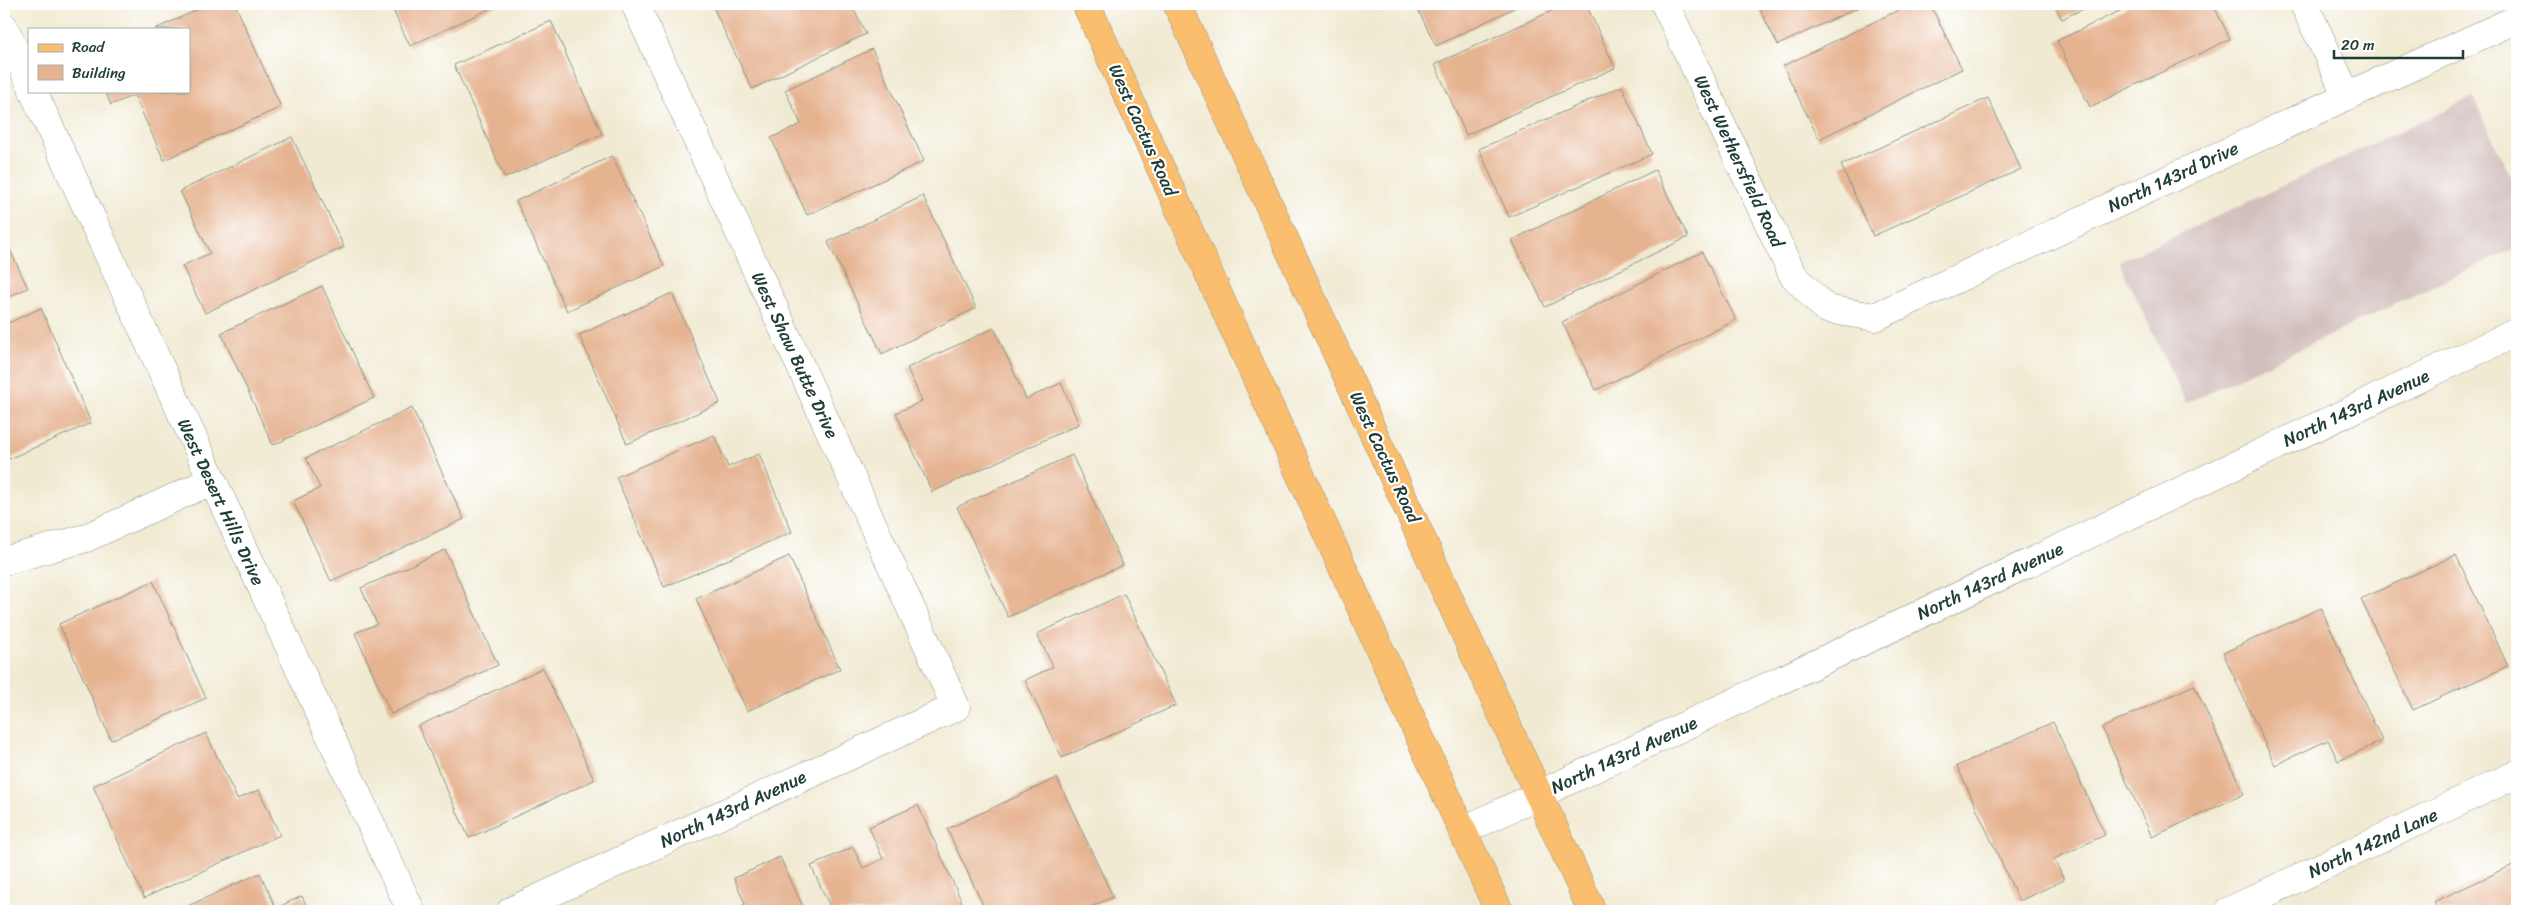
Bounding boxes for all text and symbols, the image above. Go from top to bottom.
legend [28,28,190,92]
scale bar [2334,28,2462,60]
text: 20 m [2341,32,2375,58]
text: Road [72,34,105,60]
street label: West Cactus Road [1099,59,1187,203]
text: Building [72,60,126,86]
street label: West Wethersfield Road [1685,69,1794,254]
street label: North 143rd Drive [2102,132,2244,222]
street label: West Shaw Butte Drive [742,266,848,444]
street label: North 143rd Avenue [2277,360,2435,456]
street label: West Cactus Road [1340,386,1430,530]
street label: West Desert Hills Drive [168,413,274,591]
street label: North 143rd Avenue [1911,533,2069,629]
street label: North 143rd Avenue [1545,707,1703,803]
street label: North 143rd Avenue [654,761,812,857]
street label: North 142nd Lane [2303,799,2443,887]

